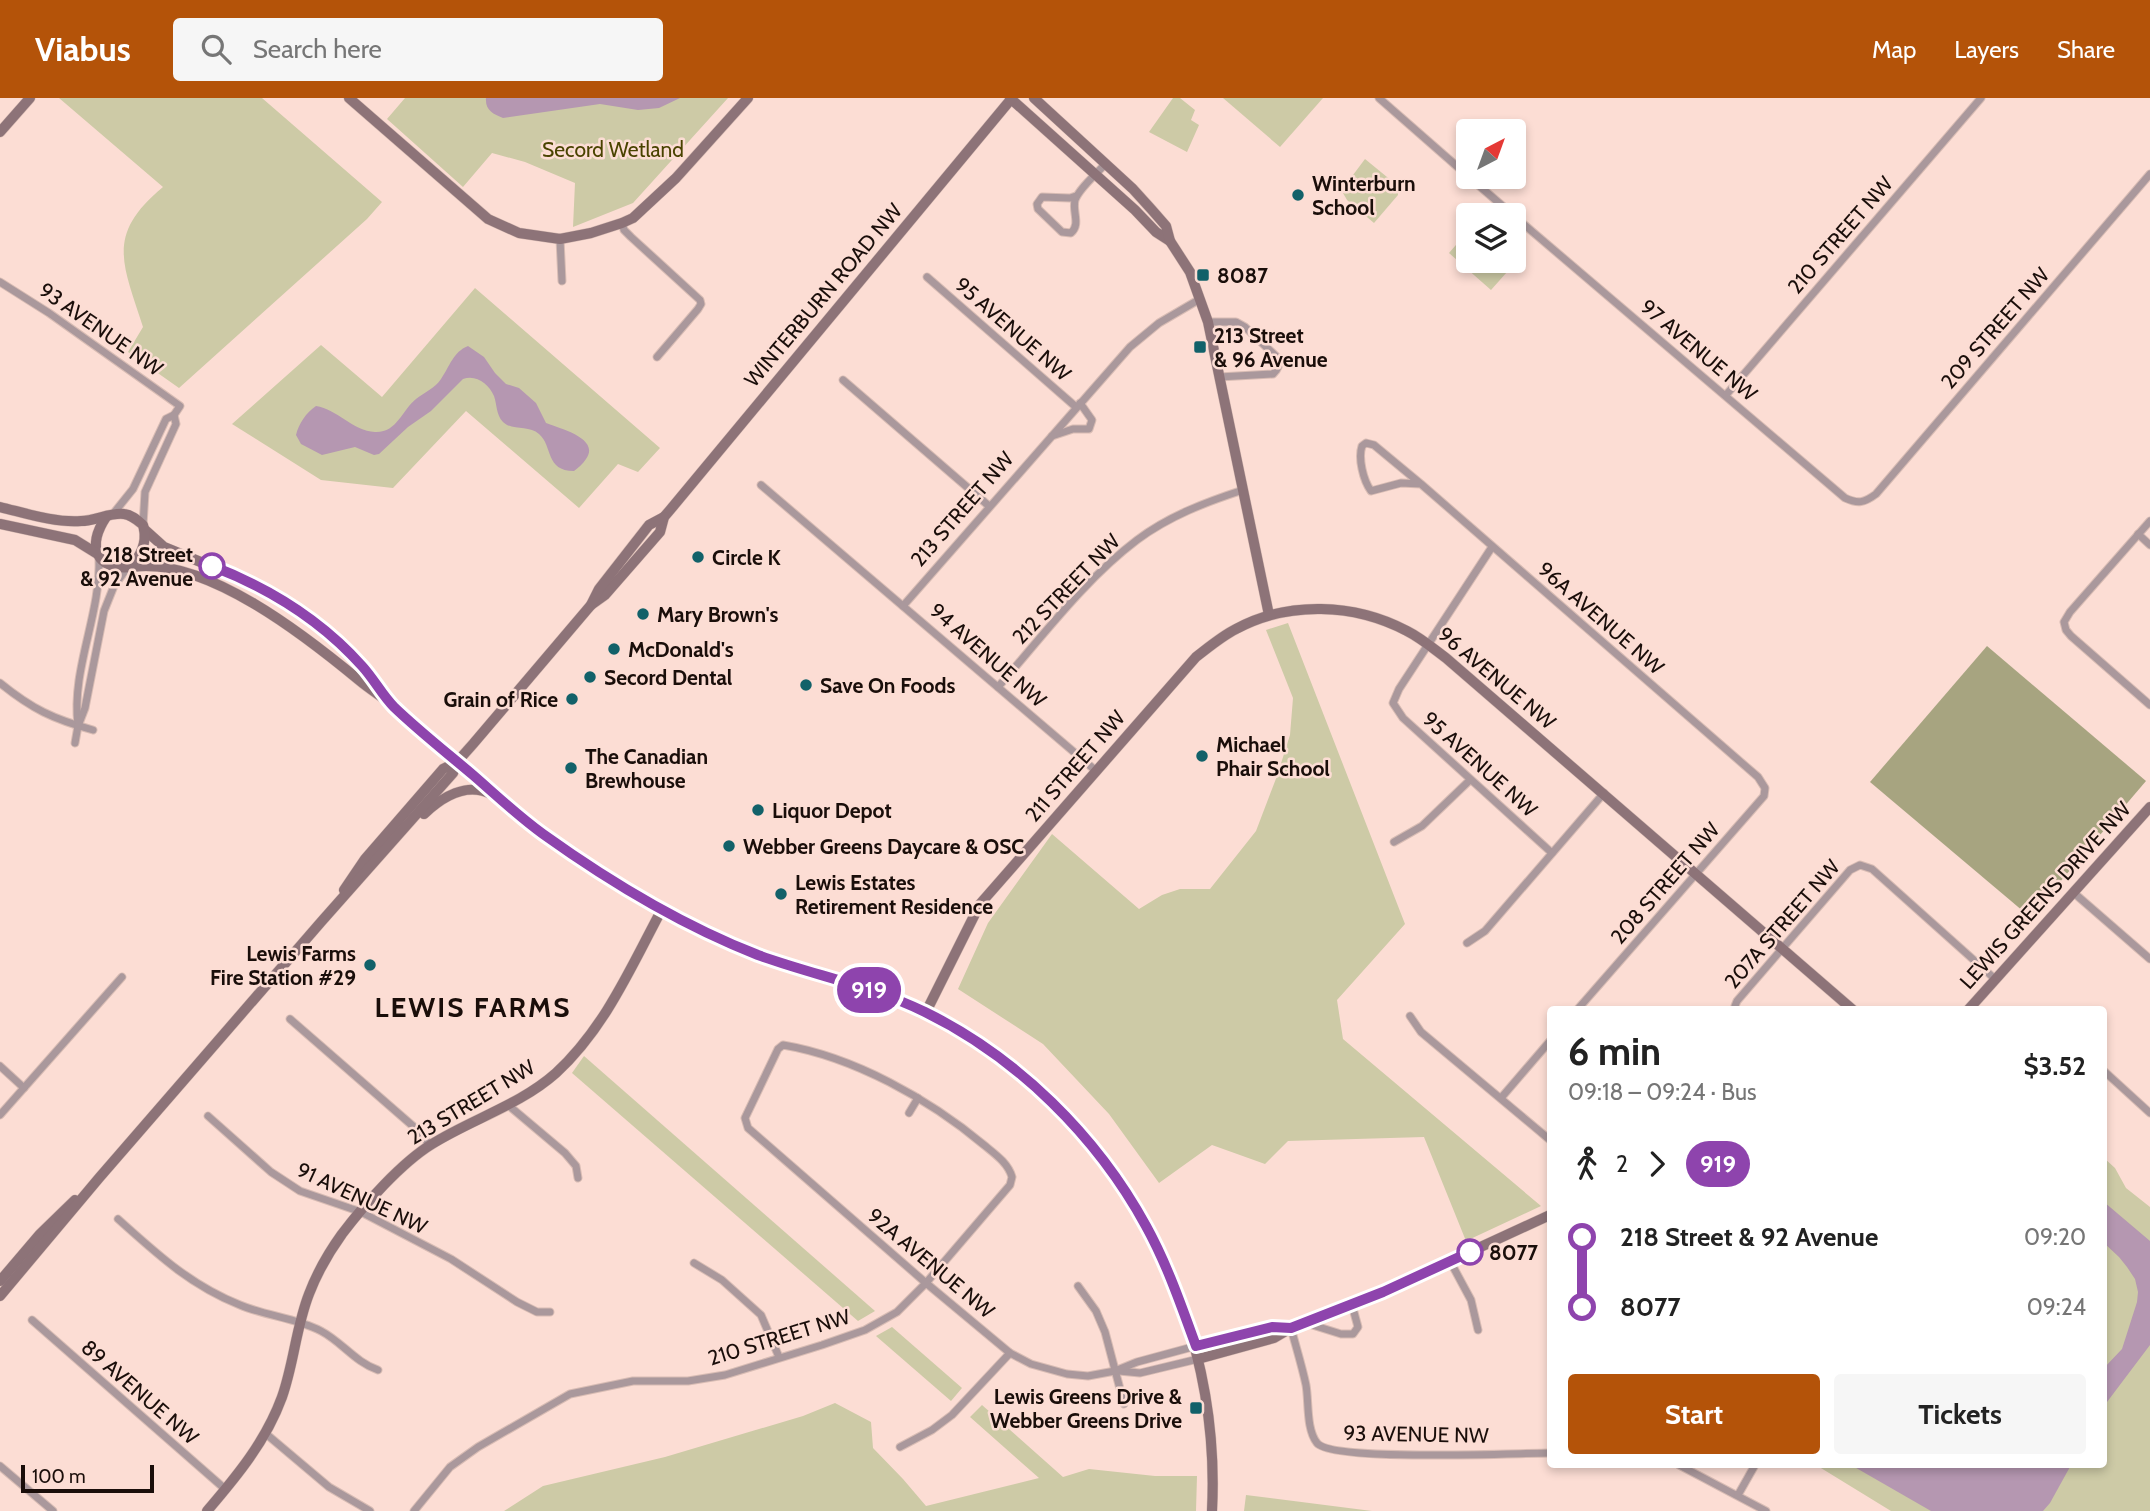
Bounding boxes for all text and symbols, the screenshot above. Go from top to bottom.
search box [173,18,663,81]
text: Viabus [35,29,131,69]
icon: search [197,30,235,68]
text: Search here [253,33,382,65]
text: Map [1872,35,1916,64]
text: Layers [1954,35,2019,64]
text: Share [2057,35,2115,64]
north arrow [1456,119,1526,189]
map controls [1456,119,1526,273]
park label: Secord Wetland [542,137,684,162]
place label: Winterburn School [1312,171,1416,220]
street label: 210 STREET NW [1782,171,1898,299]
marker: Winterburn School [1290,187,1306,203]
street label: WINTERBURN ROAD NW [739,198,907,392]
button: layers [1456,203,1526,273]
street label: 209 STREET NW [1936,262,2054,394]
place label: 8087 [1217,263,1268,288]
marker: 8087 [1195,267,1211,283]
street label: 95 AVENUE NW [950,272,1076,386]
street label: 93 AVENUE NW [34,277,168,381]
street label: 97 AVENUE NW [1636,294,1763,406]
place label: 213 Street & 96 Avenue [1214,323,1328,372]
marker: 213 Street & 96 Avenue [1192,339,1208,355]
street label: 213 STREET NW [905,446,1019,572]
street label: 212 STREET NW [1007,529,1125,649]
place label: 218 Street & 92 Avenue [80,542,193,591]
place label: Circle K [712,545,782,570]
marker: Circle K [690,549,706,565]
marker: 218 Street & 92 Avenue [199,553,225,579]
street label: 96A AVENUE NW [1533,556,1669,680]
street label: 94 AVENUE NW [925,598,1051,712]
place label: Mary Brown's [657,602,778,627]
marker: Mary Brown's [635,606,651,622]
street label: 96 AVENUE NW [1433,622,1561,735]
place label: McDonald's [628,637,734,662]
marker: McDonald's [606,641,622,657]
place label: Secord Dental [604,665,733,690]
marker: Secord Dental [582,669,598,685]
place label: Save On Foods [820,673,955,698]
marker: Save On Foods [798,677,814,693]
place label: Grain of Rice [444,687,558,712]
marker: Grain of Rice [564,691,580,707]
street label: 211 STREET NW [1020,705,1130,827]
street label: 95 AVENUE NW [1418,706,1542,822]
place label: Michael Phair School [1216,732,1330,781]
place label: The Canadian Brewhouse [585,744,708,793]
marker: Michael Phair School [1194,748,1210,764]
marker: The Canadian Brewhouse [563,760,579,776]
street label: LEWIS GREENS DRIVE NW [1954,796,2136,994]
place label: Liquor Depot [772,798,892,823]
marker: Liquor Depot [750,802,766,818]
street label: 208 STREET NW [1605,817,1725,949]
place label: Webber Greens Daycare & OSC [743,834,1024,859]
marker: Webber Greens Daycare & OSC [721,838,737,854]
street label: 207A STREET NW [1719,854,1845,994]
place label: Lewis Estates Retirement Residence [795,870,993,919]
marker: Lewis Estates Retirement Residence [773,886,789,902]
place label: Lewis Farms Fire Station #29 [210,941,356,990]
marker: Lewis Farms Fire Station #29 [362,957,378,973]
line badge: 919 [829,967,909,1013]
text: 919 [851,975,887,1004]
district label: LEWIS FARMS [374,990,572,1024]
text: 6 min [1568,1028,1661,1075]
text: $3.52 [2023,1050,2086,1082]
street label: 213 STREET NW [403,1054,539,1150]
text: 09:18 – 09:24 · Bus [1568,1078,1756,1106]
icon: walk [1568,1145,1606,1183]
icon: forward [1638,1145,1676,1183]
text: 919 [1700,1149,1736,1178]
text: 2 [1616,1150,1628,1178]
street label: 91 AVENUE NW [293,1157,431,1239]
street label: 92A AVENUE NW [862,1203,1000,1323]
text: 218 Street & 92 Avenue [1620,1221,1878,1253]
text: 09:20 [2024,1223,2086,1251]
marker: 8077 [1457,1239,1483,1265]
place label: 8077 [1489,1240,1538,1265]
text: 8077 [1620,1291,1681,1323]
text: 09:24 [2027,1293,2086,1321]
street label: 210 STREET NW [705,1303,853,1370]
street label: 89 AVENUE NW [76,1334,204,1450]
button: Start [1568,1374,1820,1454]
button: Tickets [1834,1374,2086,1454]
place label: Lewis Greens Drive & Webber Greens Drive [990,1384,1183,1433]
marker: Lewis Greens Drive & Webber Greens Drive [1188,1400,1204,1416]
street label: 93 AVENUE NW [1343,1420,1489,1448]
scale bar [21,1462,154,1494]
text: 100 m [32,1465,86,1488]

